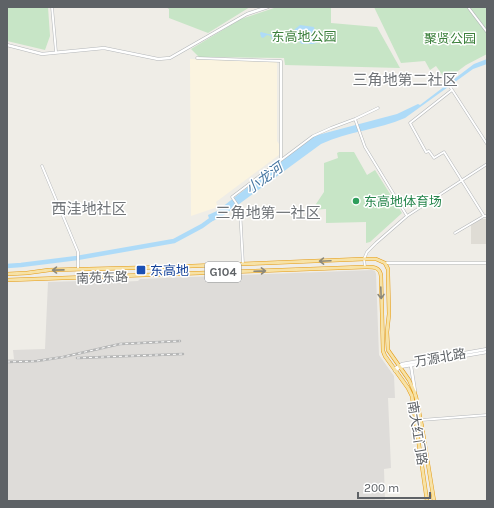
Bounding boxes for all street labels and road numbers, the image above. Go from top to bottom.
road number: G104 [205,262,241,282]
street label: 南苑东路 [76,269,128,286]
street label: 万源北路 [413,346,467,369]
street label: 南大红门路 [405,400,430,466]

